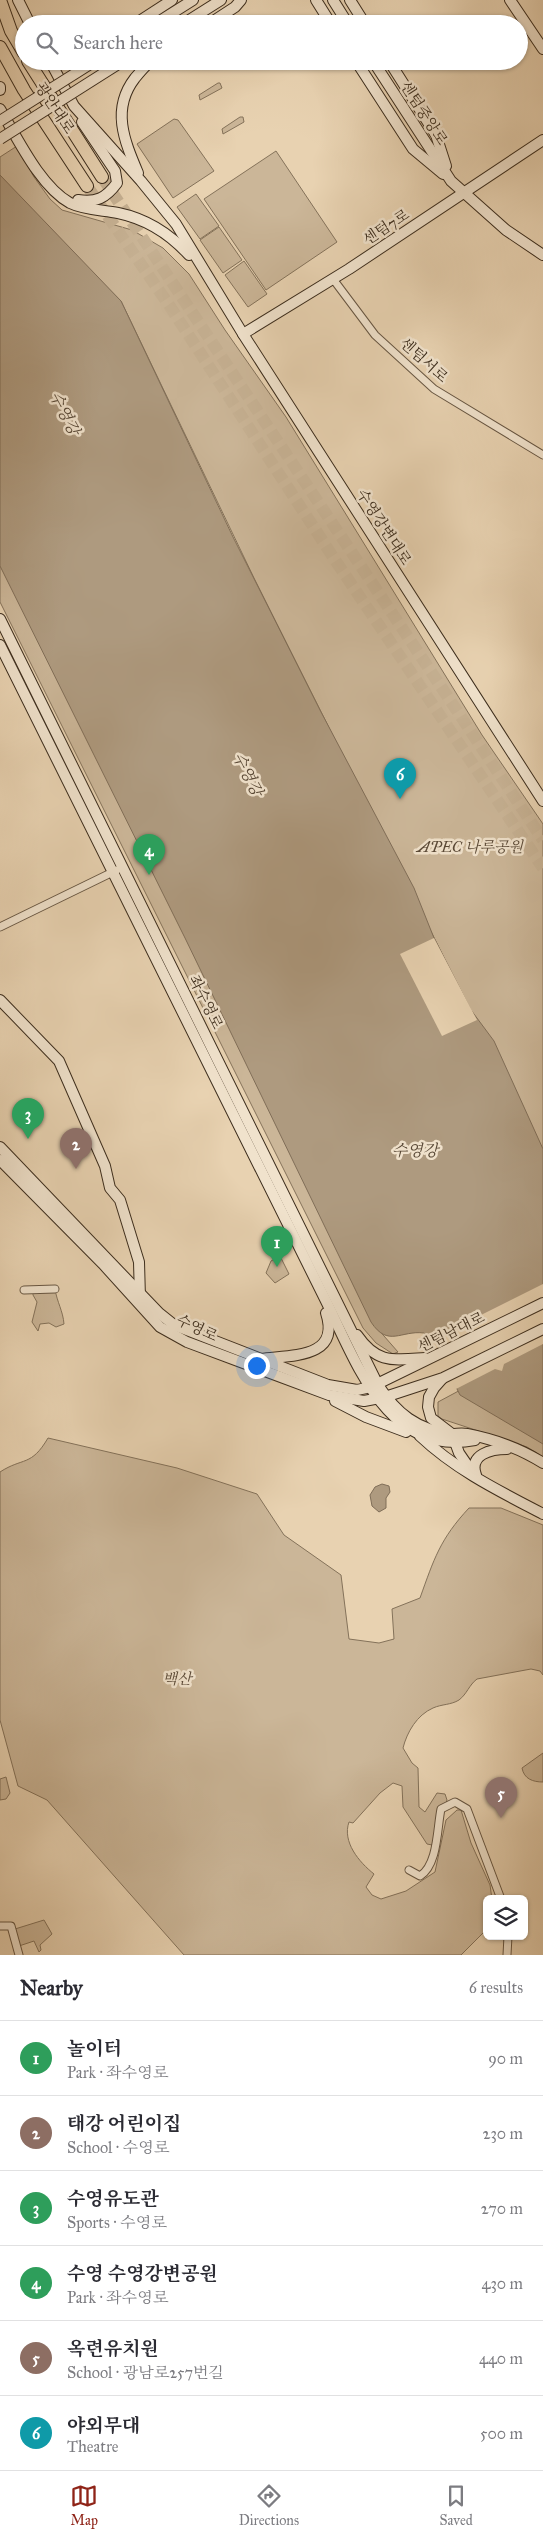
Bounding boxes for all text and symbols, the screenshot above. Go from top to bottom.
search box [15,15,528,70]
icon: search [33,29,61,57]
text: Search here [73,31,163,54]
street label: 센텀중앙로 [397,78,452,149]
street label: 광안대로 [32,79,79,138]
street label: 센텀7로 [360,205,413,249]
street label: 센텀서로 [396,334,452,386]
water label: 수영강 [46,388,85,440]
street label: 수영강변대로 [353,486,415,569]
water label: 수영강 [229,749,268,801]
pin: 6 [384,758,416,799]
pin: 4 [133,834,165,875]
park label: APEC 나루공원 [415,838,525,856]
street label: 좌수영로 [185,972,227,1032]
pin: 3 [12,1098,44,1139]
pin: 2 [60,1128,92,1169]
water label: 수영강 [392,1141,441,1160]
pin: 1 [261,1226,293,1267]
street label: 센텀남대로 [414,1308,488,1356]
street label: 수영로 [173,1311,221,1346]
your location [244,1353,270,1379]
park label: 백산 [163,1670,194,1688]
pin: 5 [485,1777,517,1818]
map controls [483,1895,528,1940]
button: layers [483,1895,528,1940]
text: Nearby [20,1975,83,2001]
text: 6 results [469,1978,523,1997]
text: 놀이터 [67,2037,122,2060]
text: 1 [33,2049,39,2068]
text: 90 m [488,2049,523,2068]
text: Park · 좌수영로 [67,2063,168,2082]
text: 태강 어린이집 [67,2112,181,2135]
text: 2 [32,2124,40,2143]
text: 230 m [483,2124,523,2143]
text: School · 수영로 [67,2138,169,2157]
text: 수영유도관 [67,2187,159,2210]
text: 3 [33,2199,39,2218]
text: 270 m [481,2199,523,2218]
text: Sports · 수영로 [67,2213,167,2232]
text: 수영 수영강변공원 [67,2262,218,2285]
text: 4 [32,2274,40,2293]
text: 430 m [481,2274,523,2293]
text: Park · 좌수영로 [67,2288,168,2307]
text: 옥련유치원 [67,2337,159,2360]
text: 5 [32,2349,40,2368]
text: 440 m [479,2349,523,2368]
text: School · 광남로257번길 [67,2363,224,2382]
text: 야외무대 [67,2414,140,2437]
text: 6 [32,2424,40,2443]
text: 500 m [480,2424,523,2443]
text: Theatre [67,2437,118,2456]
tab: Map [70,2482,98,2529]
tab: Directions [239,2482,299,2529]
tab: Saved [440,2482,473,2529]

